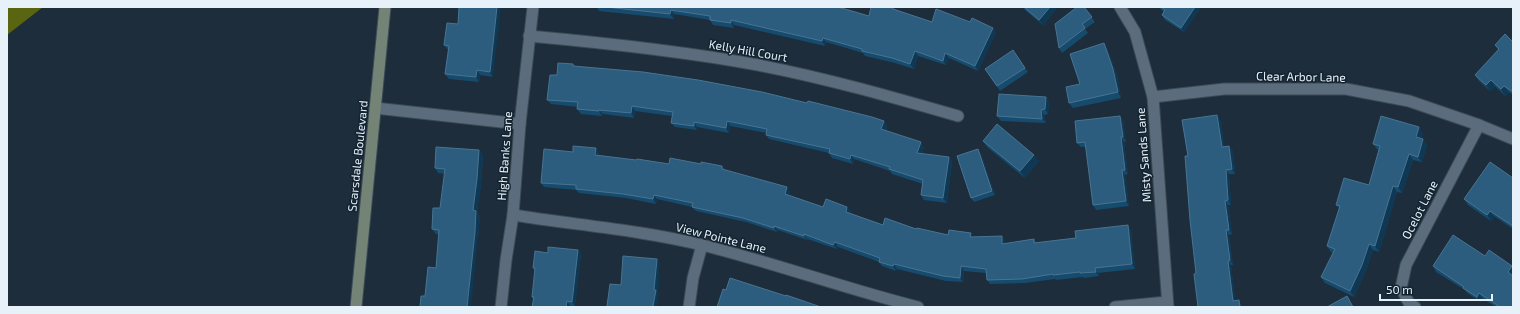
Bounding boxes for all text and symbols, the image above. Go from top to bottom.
street label: Kelly Hill Court [708,36,789,64]
street label: Clear Arbor Lane [1256,68,1346,84]
street label: Scarsdale Boulevard [344,100,370,212]
street label: Misty Sands Lane [1133,107,1153,203]
street label: High Banks Lane [494,111,514,201]
street label: Ocelot Lane [1398,178,1440,241]
street label: View Pointe Lane [675,219,768,255]
scale bar [1380,276,1492,302]
text: 50 m [1386,282,1413,296]

